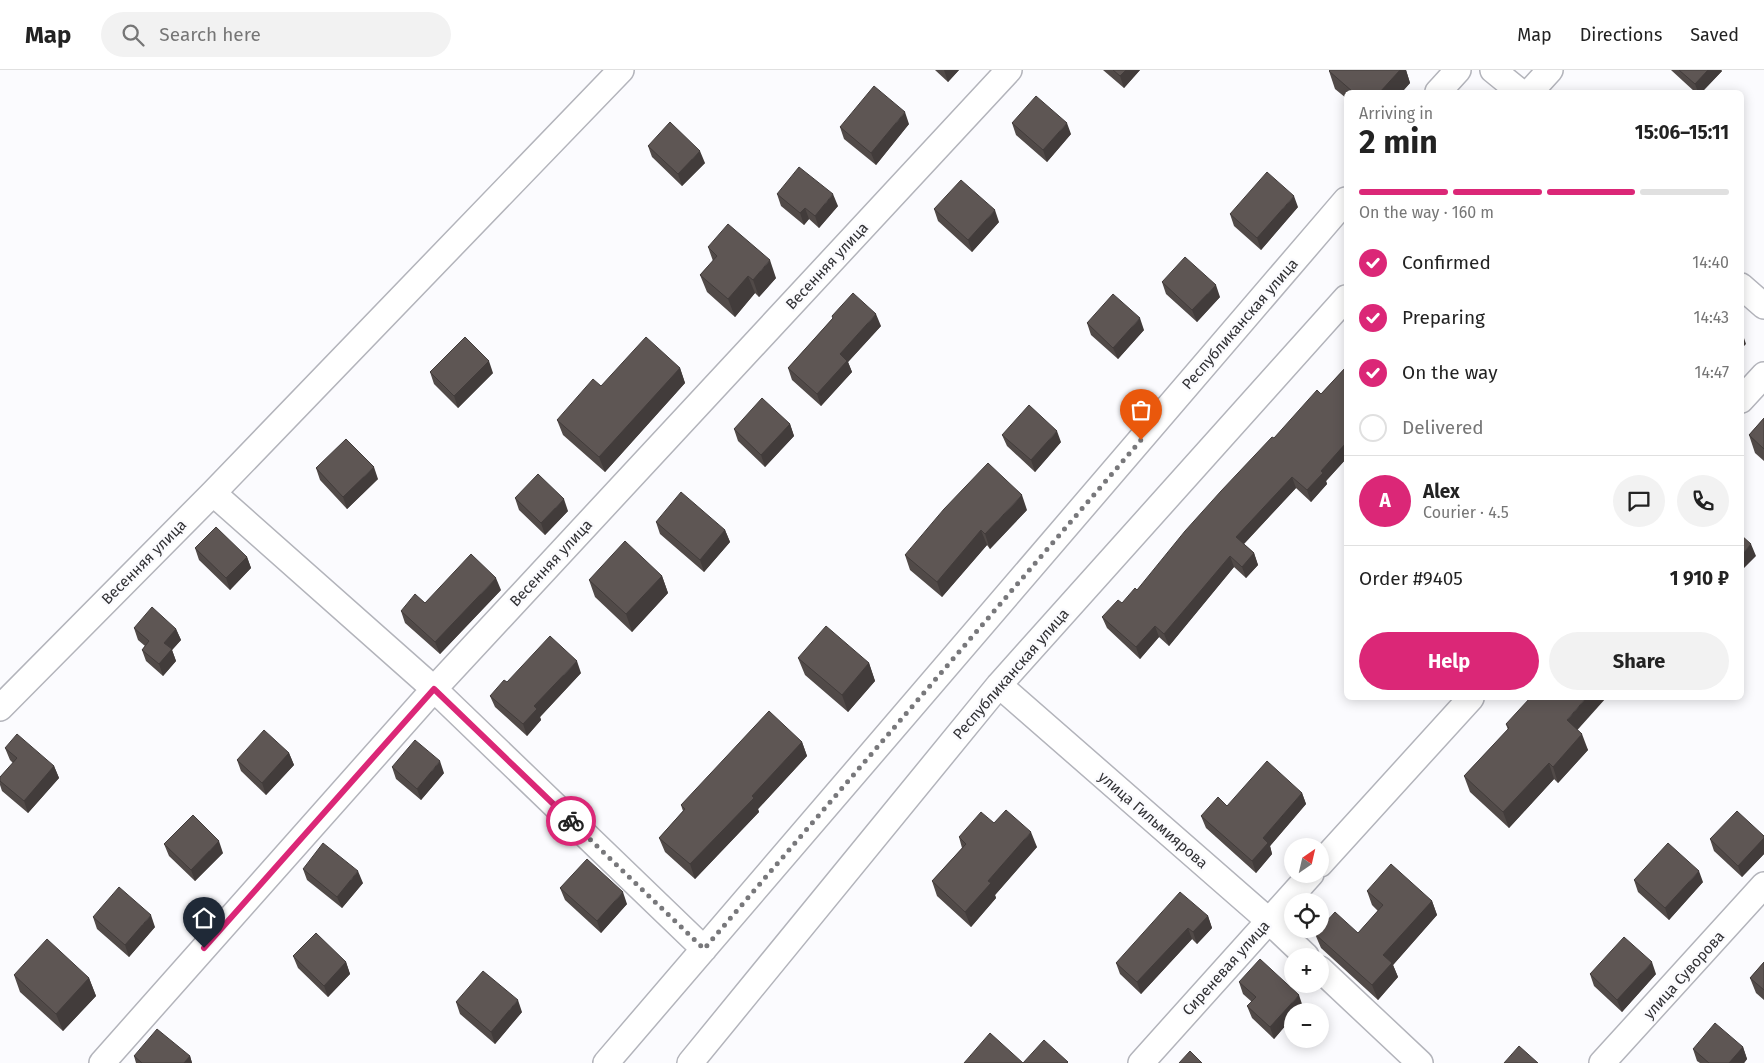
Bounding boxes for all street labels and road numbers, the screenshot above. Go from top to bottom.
street label: Весенняя улица [782,219,872,313]
street label: Республиканская улица [1178,255,1302,393]
street label: Весенняя улица [98,516,190,608]
street label: Весенняя улица [506,516,596,610]
street label: Республиканская улица [949,605,1073,743]
street label: улица Гильмиярова [1095,768,1211,872]
street label: Сиреневая улица [1179,917,1273,1019]
street label: улица Суворова [1640,927,1728,1023]

